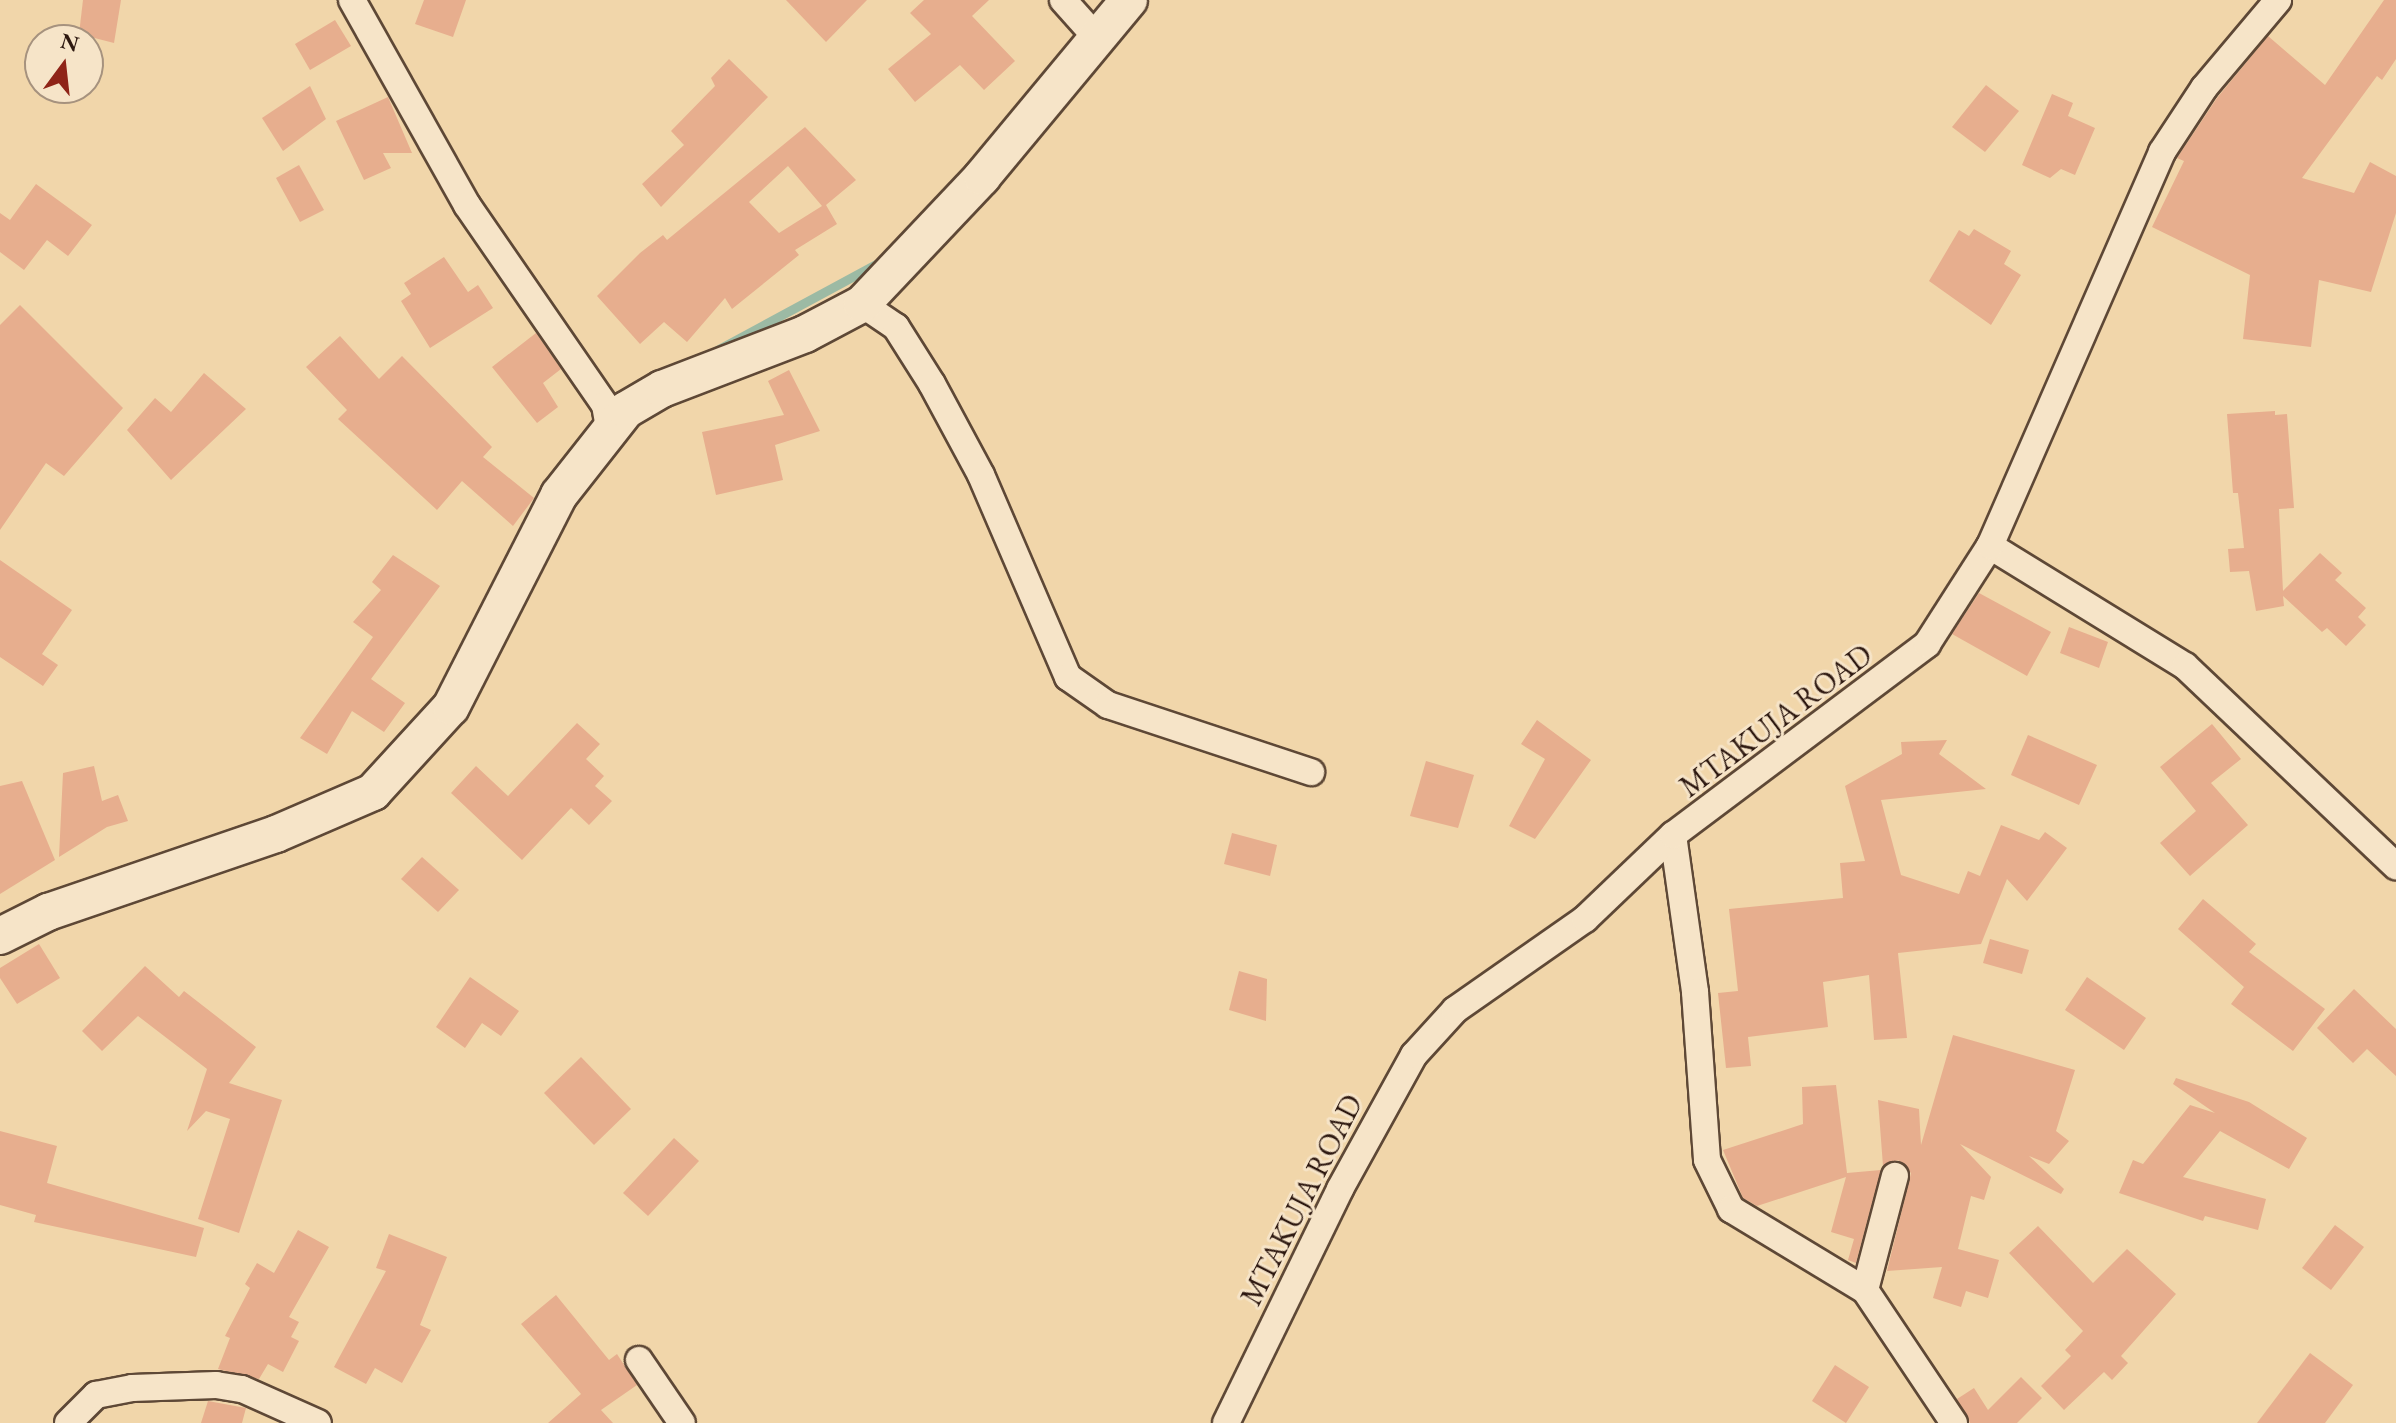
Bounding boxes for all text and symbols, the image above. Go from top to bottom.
north arrow [24,24,104,104]
text: N [57,26,82,59]
street label: MTAKUJA ROAD [1673,637,1879,805]
street label: MTAKUJA ROAD [1233,1089,1371,1311]

